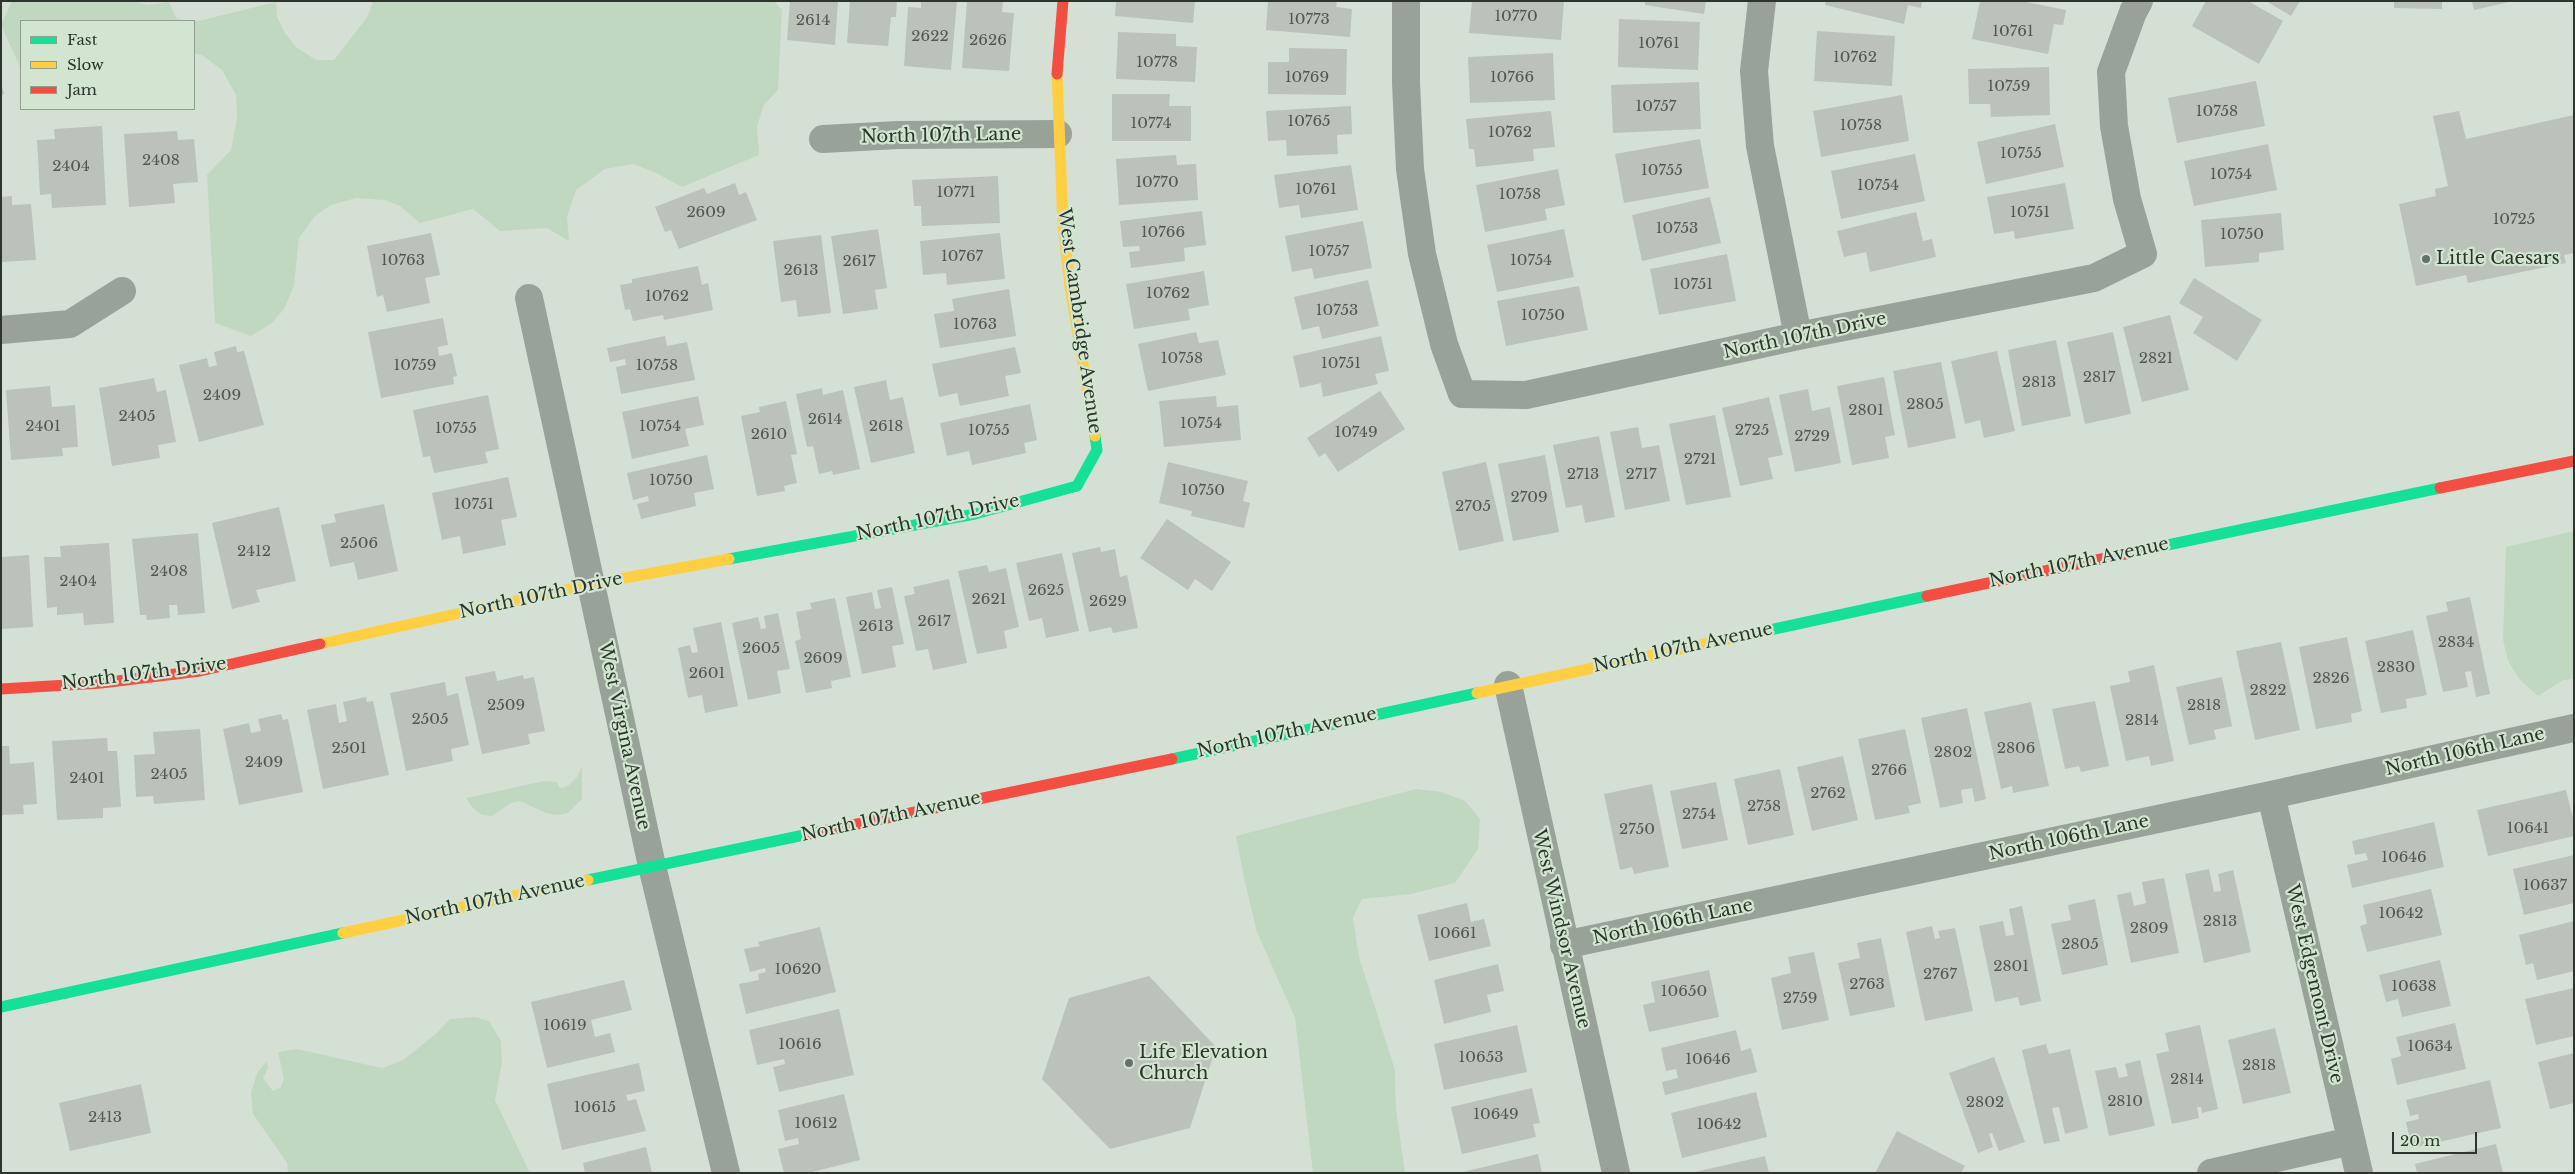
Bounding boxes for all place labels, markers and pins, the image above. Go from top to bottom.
place label: Little Caesars [2436,248,2560,270]
marker: Little Caesars [2420,253,2432,265]
place label: Life Elevation Church [1139,1042,1268,1084]
marker: Life Elevation Church [1123,1057,1135,1069]

